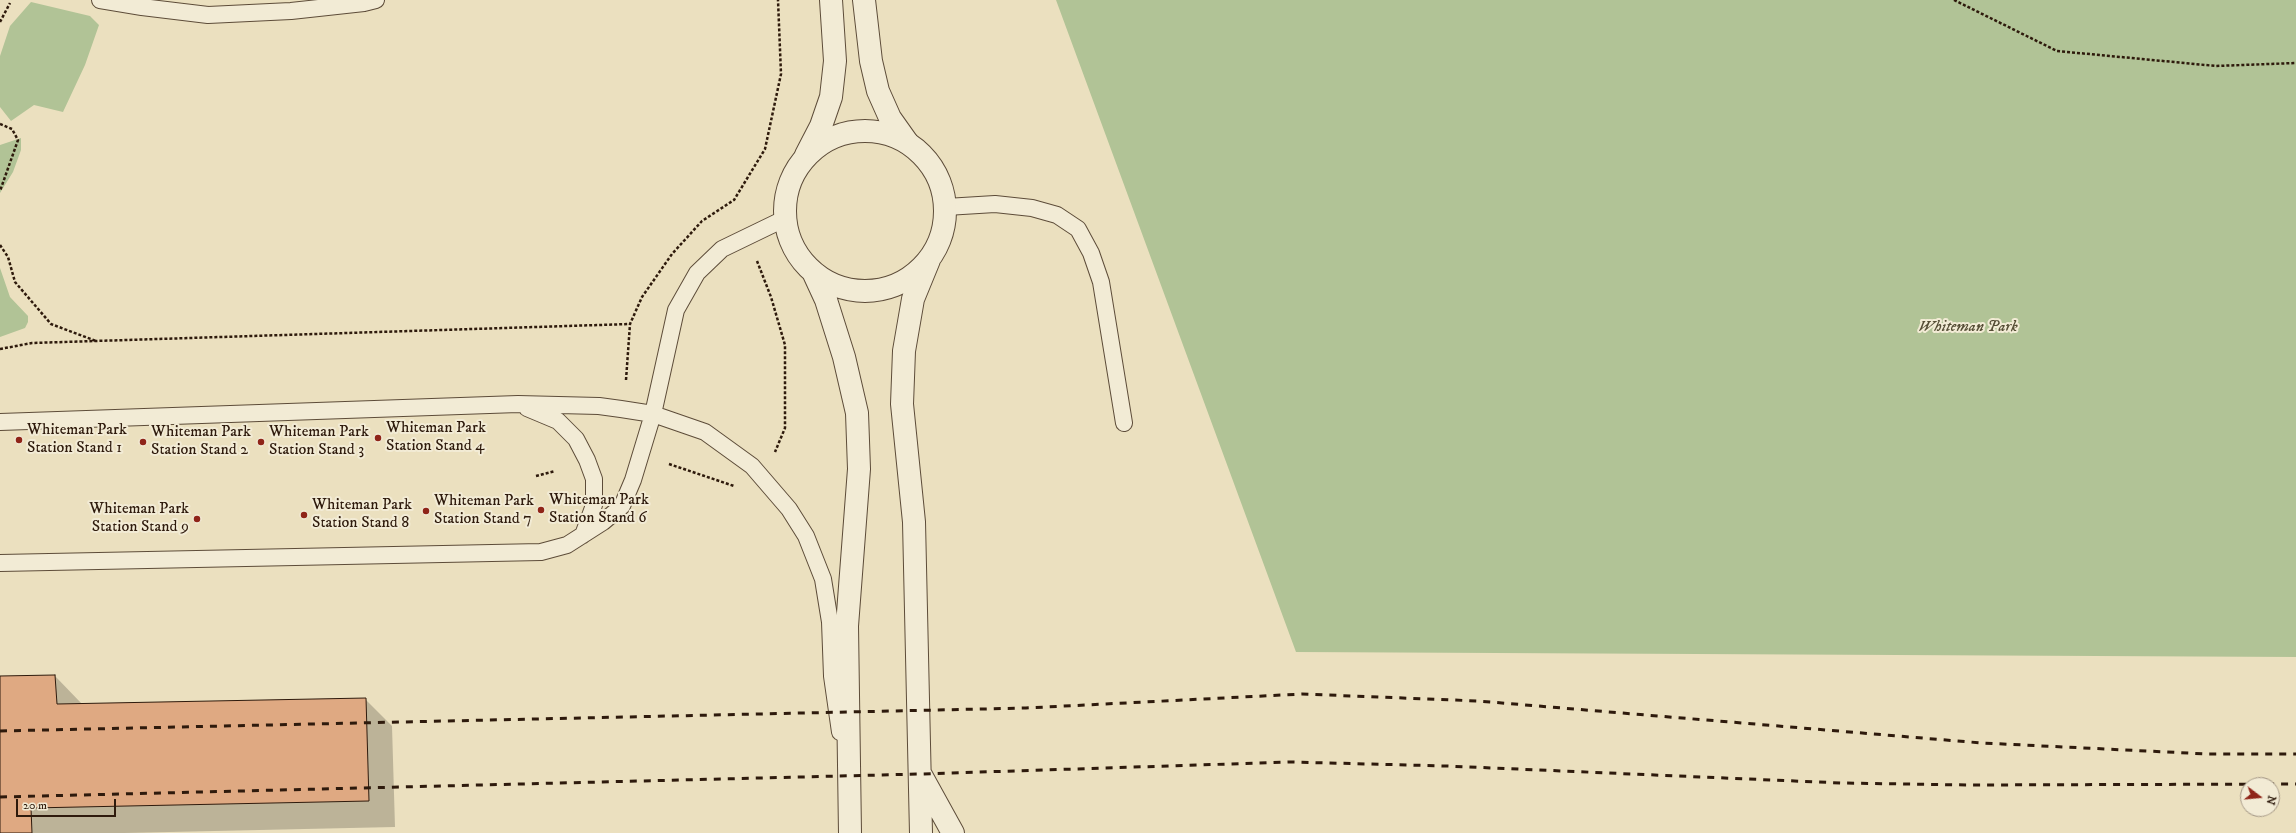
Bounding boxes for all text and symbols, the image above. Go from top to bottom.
park label: Whiteman Park [1918,318,2018,338]
place label: Whiteman Park Station Stand 4 [386,419,486,457]
place label: Whiteman Park Station Stand 1 [27,421,127,459]
place label: Whiteman Park Station Stand 2 [151,423,251,461]
place label: Whiteman Park Station Stand 3 [269,423,369,461]
marker: Whiteman Park Station Stand 4 [373,433,383,443]
marker: Whiteman Park Station Stand 1 [14,435,24,445]
marker: Whiteman Park Station Stand 2 [138,437,148,447]
marker: Whiteman Park Station Stand 3 [256,437,266,447]
place label: Whiteman Park Station Stand 6 [549,491,649,529]
place label: Whiteman Park Station Stand 7 [434,492,534,530]
place label: Whiteman Park Station Stand 8 [312,496,412,534]
place label: Whiteman Park Station Stand 9 [89,500,189,538]
marker: Whiteman Park Station Stand 6 [536,505,546,515]
marker: Whiteman Park Station Stand 7 [421,506,431,516]
marker: Whiteman Park Station Stand 8 [299,510,309,520]
marker: Whiteman Park Station Stand 9 [192,514,202,524]
north arrow [2240,777,2280,817]
scale bar [18,791,118,817]
text: N [2263,794,2279,806]
text: 20 m [23,798,47,813]

